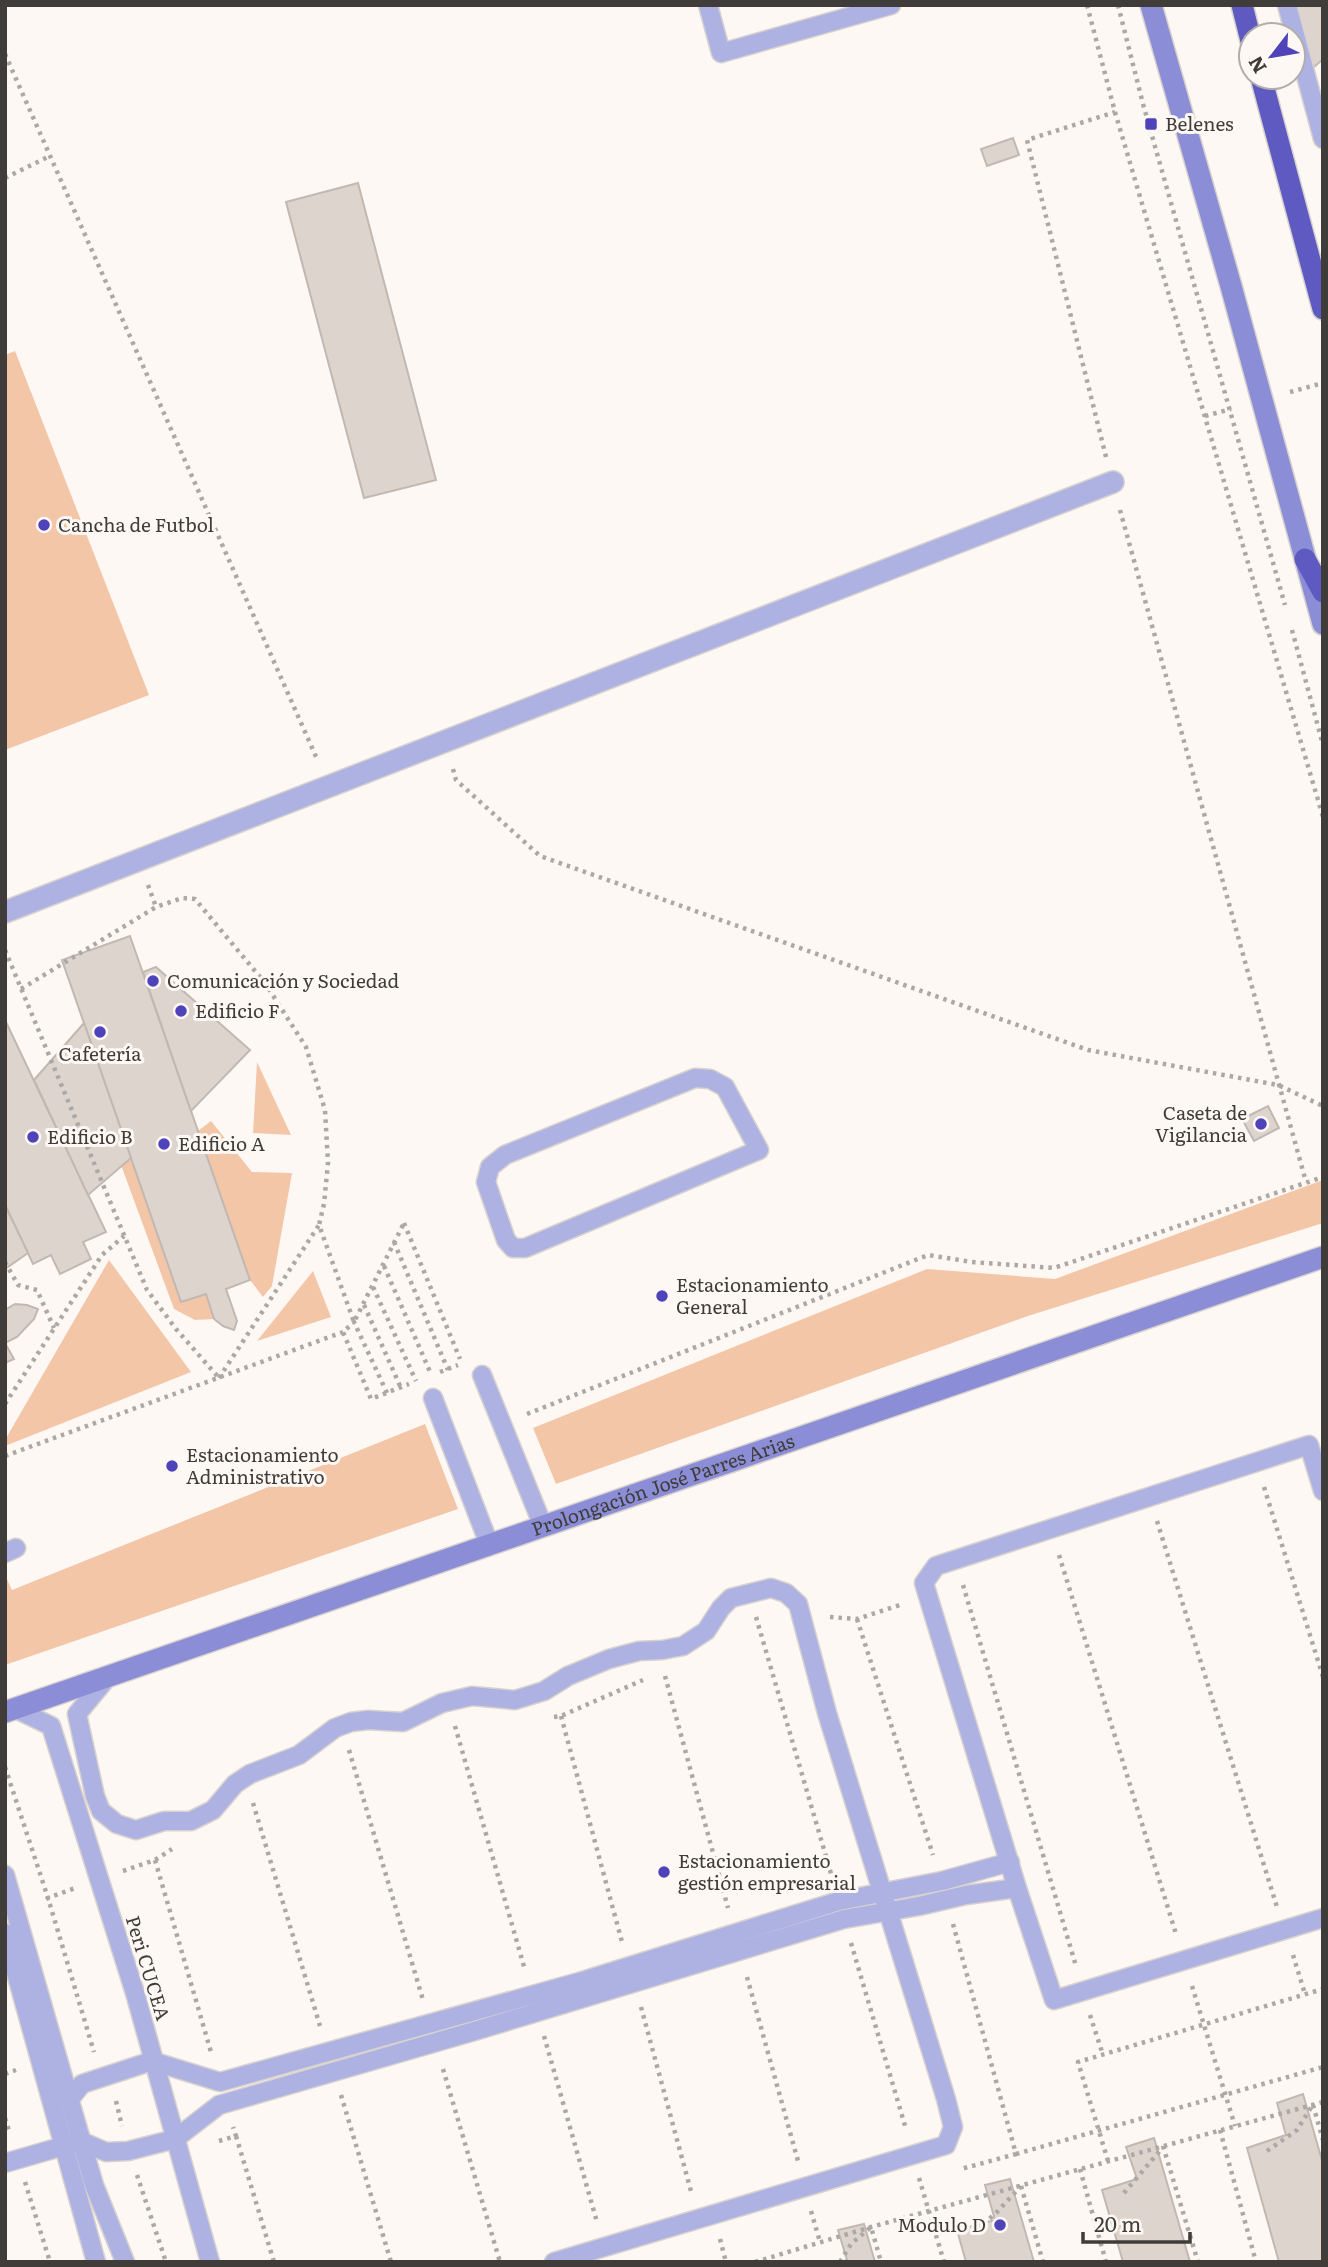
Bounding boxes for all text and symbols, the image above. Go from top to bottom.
north arrow [1237,21,1307,91]
text: N [1240,51,1273,79]
place label: Belenes [1165,109,1234,137]
marker: Belenes [1143,116,1159,132]
place label: Cancha de Futbol [58,510,214,538]
marker: Cancha de Futbol [36,517,52,533]
place label: Comunicación y Sociedad [167,966,400,994]
marker: Comunicación y Sociedad [145,973,161,989]
place label: Edificio F [195,996,280,1024]
marker: Edificio F [173,1003,189,1019]
marker: Cafetería [92,1024,108,1040]
place label: Cafetería [59,1039,142,1067]
place label: Caseta de Vigilancia [1155,1098,1248,1148]
marker: Caseta de Vigilancia [1253,1116,1269,1132]
place label: Edificio B [47,1122,133,1150]
marker: Edificio B [25,1129,41,1145]
place label: Edificio A [178,1129,265,1157]
marker: Edificio A [156,1136,172,1152]
place label: Estacionamiento General [676,1270,829,1320]
marker: Estacionamiento General [654,1288,670,1304]
street label: Prolongación José Parres Arias [527,1425,798,1542]
place label: Estacionamiento Administrativo [186,1440,339,1490]
marker: Estacionamiento Administrativo [164,1458,180,1474]
place label: Estacionamiento gestión empresarial [678,1846,856,1896]
marker: Estacionamiento gestión empresarial [656,1864,672,1880]
street label: Peri CUCEA [120,1912,178,2024]
scale bar [1083,2200,1190,2244]
text: 20 m [1094,2207,1141,2238]
place label: Modulo D [897,2210,986,2238]
marker: Modulo D [992,2217,1008,2233]

